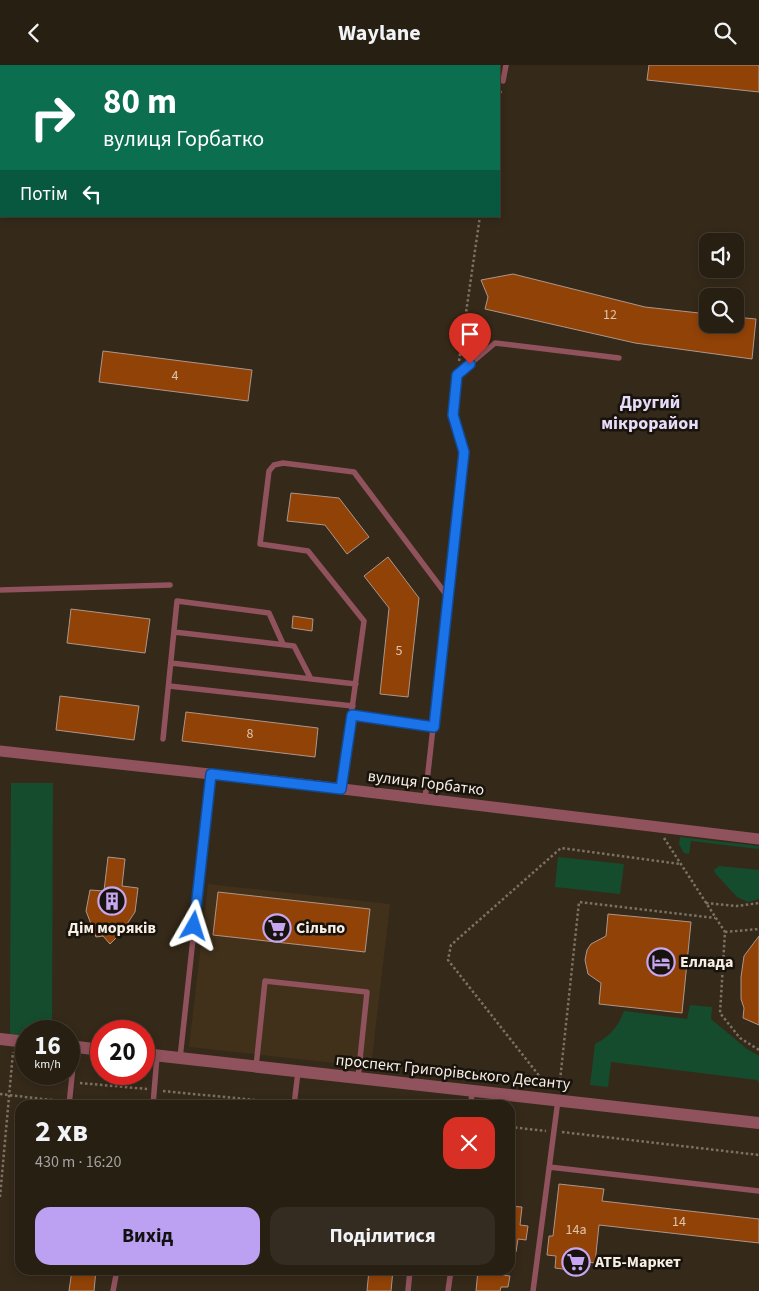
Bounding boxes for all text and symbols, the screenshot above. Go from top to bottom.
text: Waylane [338,17,421,49]
icon: back [20,19,48,47]
icon: search [711,19,739,47]
text: 80 m [103,77,177,127]
icon: right [20,85,85,150]
text: вулиця Горбатко [103,123,264,155]
icon: left [78,180,106,208]
text: Потім [20,181,68,208]
map controls [699,233,744,333]
button: sound [699,233,744,278]
button: search [699,288,744,333]
house number: 12 [603,305,617,325]
pin [449,313,491,364]
icon: arrive [456,320,484,348]
house number: 4 [172,366,179,386]
district label: Другий мікрорайон [601,390,699,436]
house number: 5 [396,641,403,661]
house number: 8 [247,724,254,744]
street label: вулиця Горбатко [366,765,486,801]
building icon: Дім моряків [97,886,127,916]
position arrow [167,899,219,951]
supermarket icon: Сільпо [262,913,292,943]
place label: Дім моряків [68,917,156,939]
place label: Сільпо [296,917,345,939]
hotel icon: Еллада [646,947,676,977]
place label: Еллада [680,951,733,973]
speed limit sign: 20 [90,1020,155,1085]
text: 16 [34,1028,61,1064]
street label: проспект Григорівського Десанту [335,1049,572,1095]
text: km/h [34,1056,61,1073]
text: 2 хв [35,1110,88,1153]
button: close [443,1117,495,1169]
text: 430 m · 16:20 [35,1151,122,1173]
button: Вихід [35,1207,260,1265]
button: Поділитися [270,1207,495,1265]
house number: 14 [672,1212,686,1232]
house number: 14а [566,1220,586,1240]
supermarket icon: АТБ-Маркет [561,1247,591,1277]
place label: АТБ-Маркет [594,1251,681,1273]

